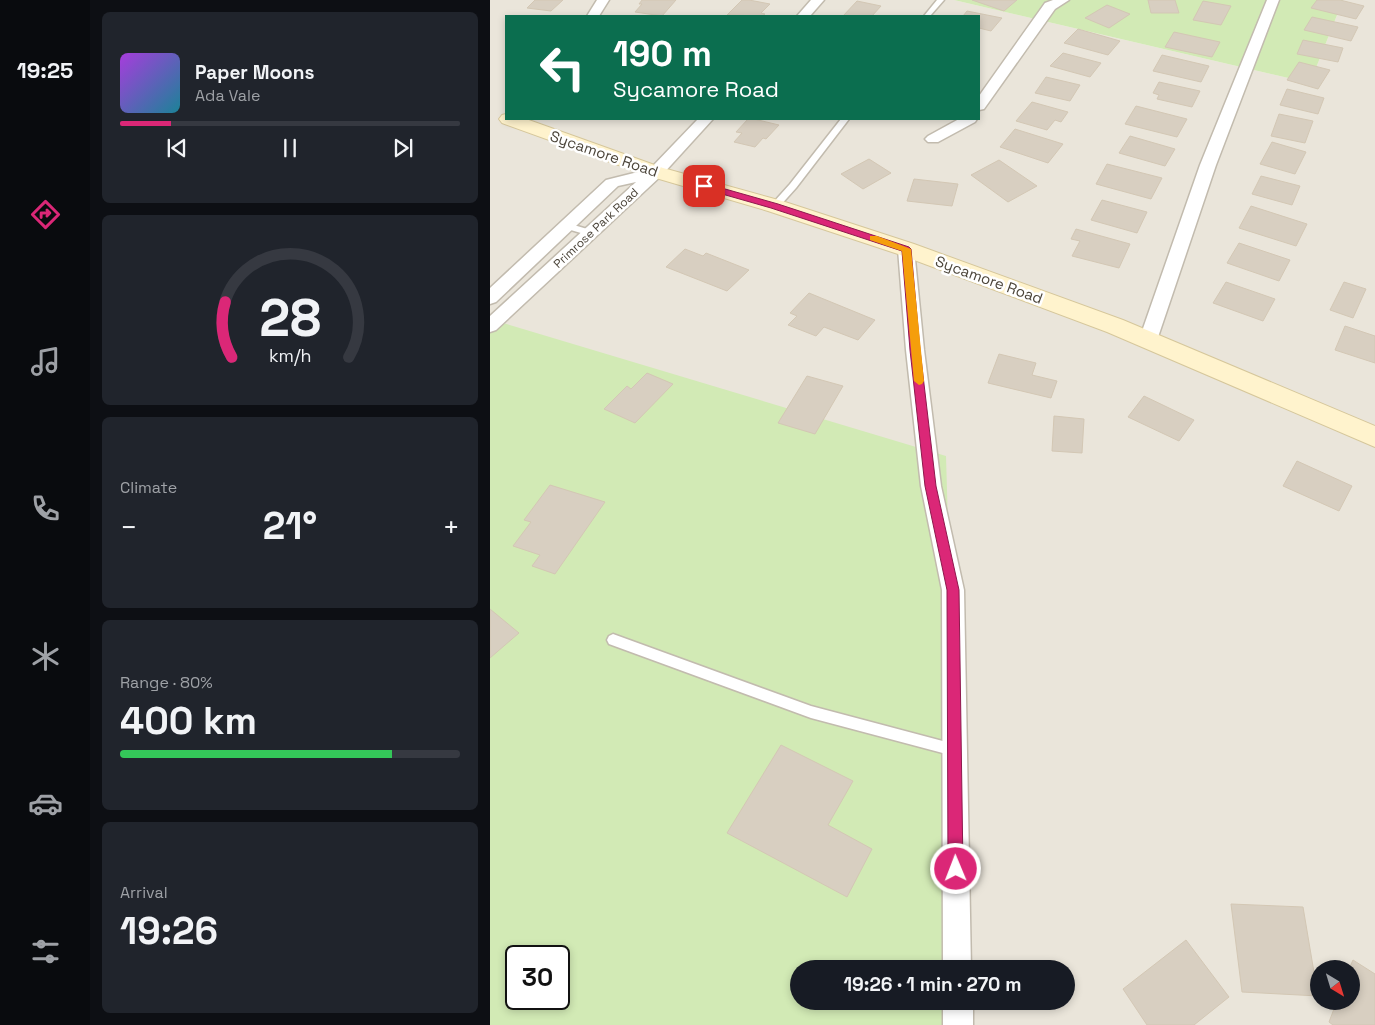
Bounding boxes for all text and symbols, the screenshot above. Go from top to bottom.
text: 190 m [613,32,712,76]
icon: left [530,35,595,100]
text: 19:25 [17,56,73,84]
text: Paper Moons [195,60,314,85]
text: Sycamore Road [613,75,779,103]
text: Ada Vale [195,85,260,106]
street label: Sycamore Road [548,126,661,181]
icon: previous [163,134,191,162]
icon: pause [276,134,304,162]
icon: next [389,134,417,162]
pin [683,165,725,207]
icon: arrive [690,172,718,200]
street label: Primrose Park Road [550,184,642,272]
icon: directions [28,197,63,232]
street label: Sycamore Road [933,251,1046,308]
text: 28 [259,285,321,351]
icon: music [28,344,63,379]
text: km/h [269,344,311,367]
text: Climate [120,477,177,498]
icon: phone [28,491,63,526]
text: 21° [263,502,317,550]
text: − [120,509,137,545]
text: + [443,509,460,545]
icon: climate [28,639,63,674]
text: Range · 80% [120,672,213,693]
text: 400 km [120,697,257,745]
icon: car [28,786,63,821]
position arrow [929,842,981,894]
text: Arrival [120,882,168,903]
text: 19:26 [120,907,218,955]
icon: filters [28,934,63,969]
speed limit sign: 30 [505,945,570,1010]
north arrow [1310,960,1360,1010]
map controls [1310,960,1360,1010]
text: 19:26 · 1 min · 270 m [844,972,1021,997]

